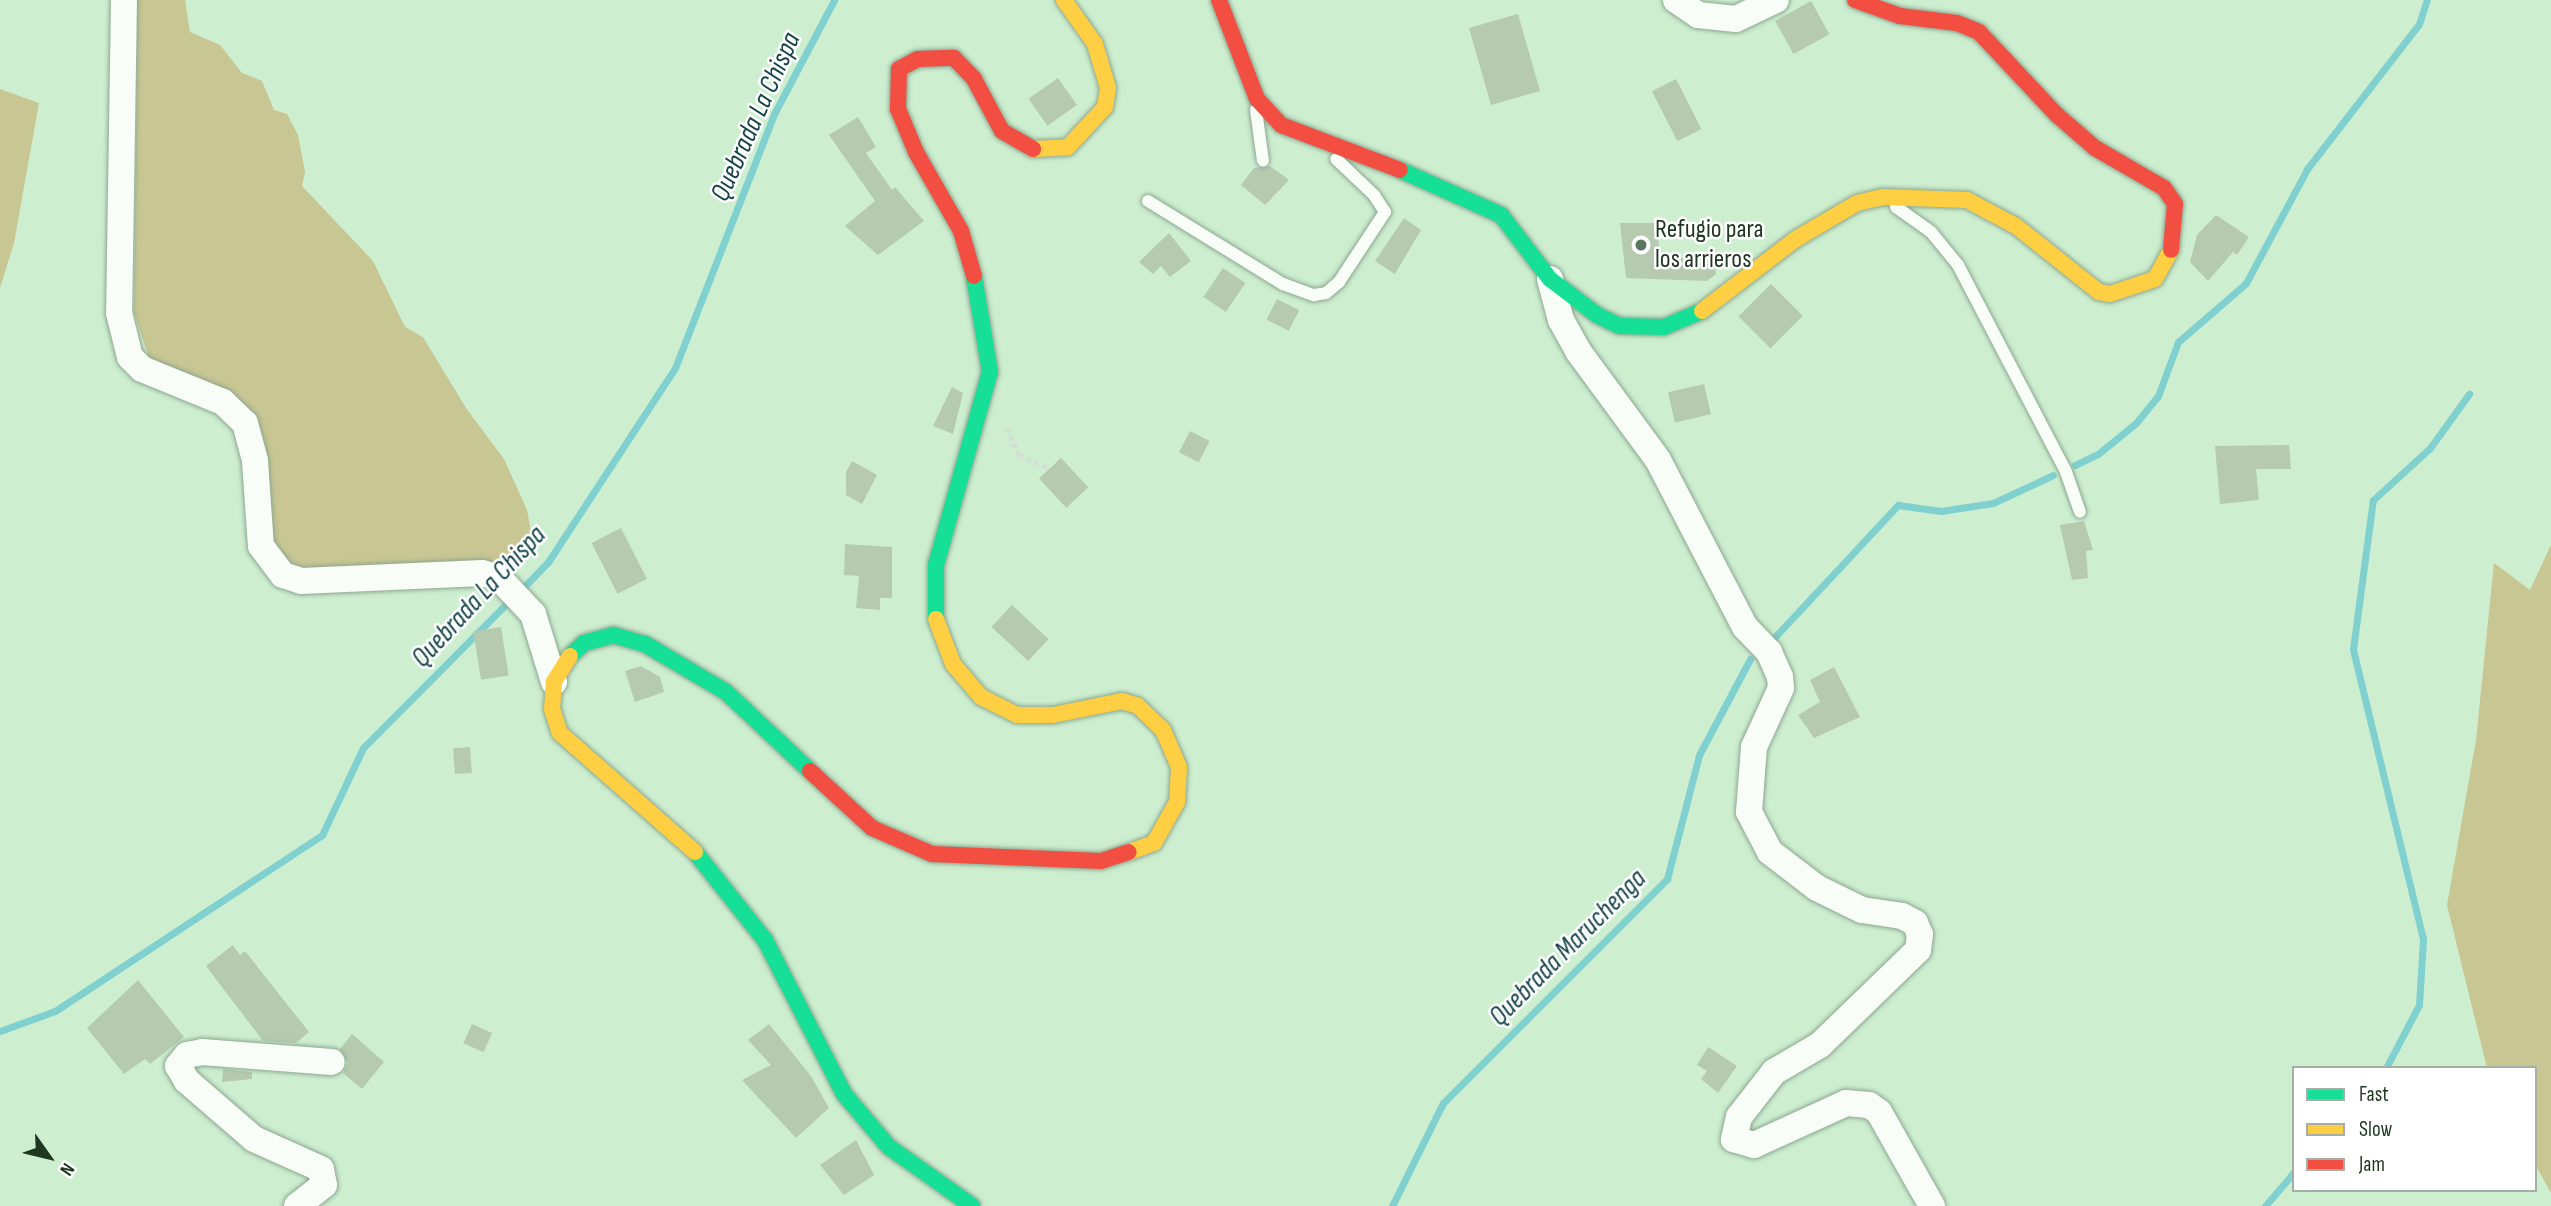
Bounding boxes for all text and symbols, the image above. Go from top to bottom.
water label: Quebrada La Chispa [704,27,808,207]
place label: Refugio para los arrieros [1655,214,1763,276]
marker: Refugio para los arrieros [1633,237,1649,253]
water label: Quebrada La Chispa [405,519,553,675]
water label: Quebrada Maruchenga [1482,862,1654,1034]
legend [2292,1066,2537,1192]
text: Fast [2359,1082,2389,1107]
text: Slow [2359,1117,2392,1142]
north arrow [14,1122,84,1192]
text: Jam [2359,1152,2385,1177]
text: N [54,1158,79,1180]

